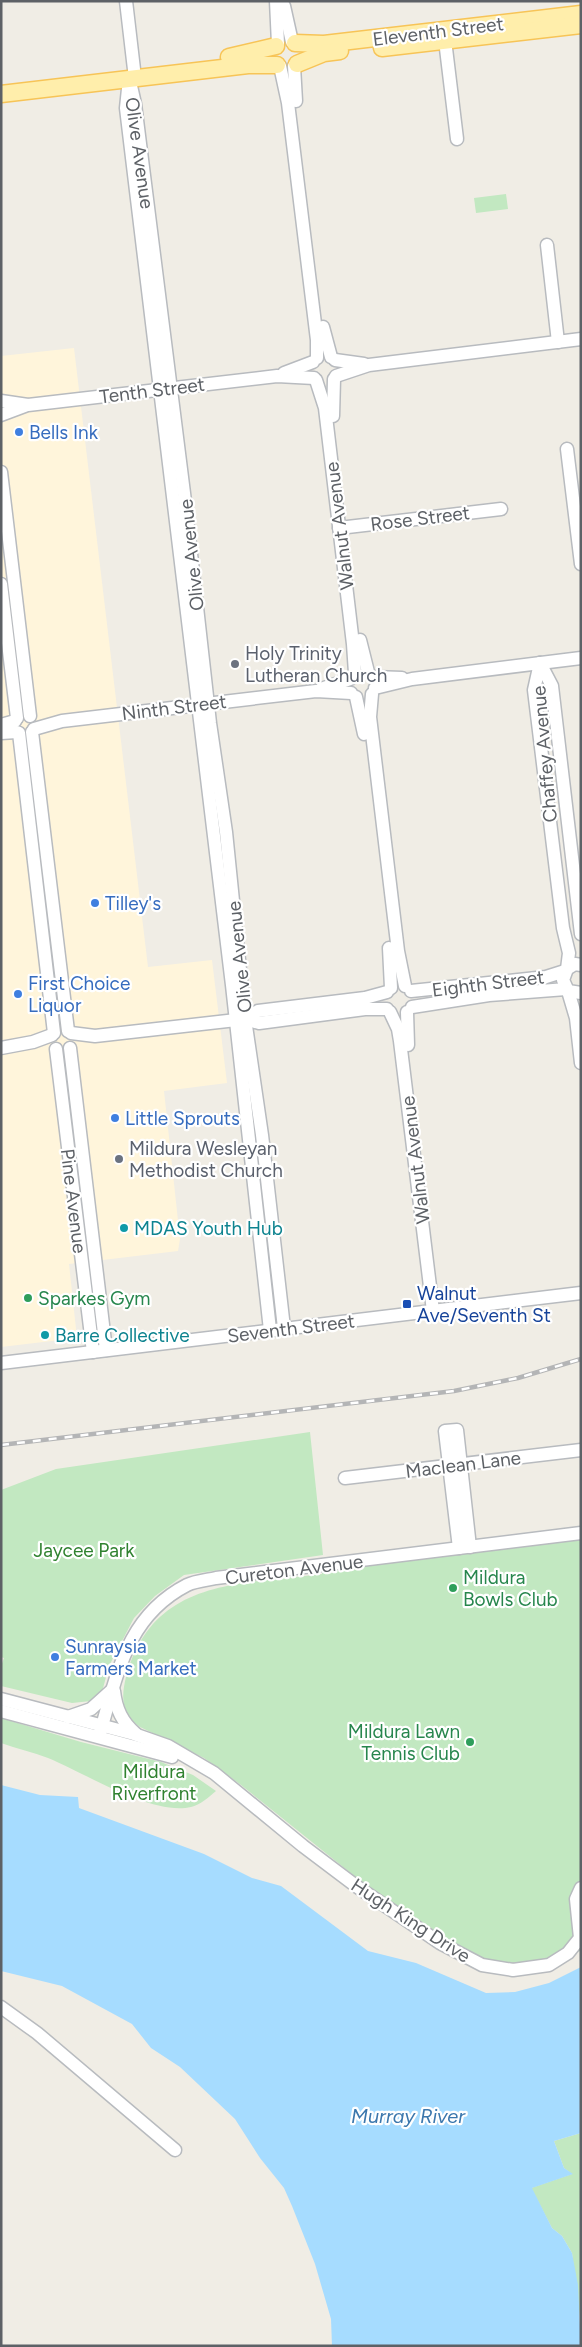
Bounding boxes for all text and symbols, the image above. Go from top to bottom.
street label: Eleventh Street [371,12,505,51]
street label: Olive Avenue [120,96,159,210]
street label: Tenth Street [98,373,206,408]
place label: Bells Ink [29,421,99,444]
marker: Bells Ink [13,426,25,438]
street label: Walnut Avenue [320,461,359,591]
street label: Olive Avenue [174,498,209,612]
street label: Rose Street [369,501,471,536]
place label: Holy Trinity Lutheran Church [245,642,387,687]
marker: Holy Trinity Lutheran Church [229,658,241,670]
street label: Chaffey Avenue [527,685,562,823]
street label: Ninth Street [120,690,228,725]
place label: Tilley's [105,892,161,915]
marker: Tilley's [89,897,101,909]
street label: Olive Avenue [222,900,257,1014]
street label: Eighth Street [431,965,546,1002]
place label: First Choice Liquor [28,972,130,1017]
marker: First Choice Liquor [12,988,24,1000]
street label: Walnut Avenue [396,1095,435,1225]
place label: Little Sprouts [125,1107,240,1130]
marker: Little Sprouts [109,1112,121,1124]
place label: Mildura Wesleyan Methodist Church [129,1137,283,1182]
street label: Pine Avenue [56,1147,91,1255]
marker: Mildura Wesleyan Methodist Church [113,1153,125,1165]
place label: MDAS Youth Hub [134,1217,283,1240]
marker: MDAS Youth Hub [118,1222,130,1234]
place label: Walnut Ave/Seventh St [417,1282,551,1327]
place label: Sparkes Gym [38,1287,151,1310]
marker: Sparkes Gym [22,1292,34,1304]
marker: Walnut Ave/Seventh St [401,1298,413,1310]
street label: Seventh Street [226,1309,356,1348]
place label: Barre Collective [55,1324,190,1347]
marker: Barre Collective [39,1329,51,1341]
street label: Maclean Lane [404,1446,522,1483]
park label: Jaycee Park [34,1539,135,1562]
street label: Cureton Avenue [224,1550,364,1589]
place label: Mildura Bowls Club [463,1566,558,1611]
marker: Mildura Bowls Club [447,1582,459,1594]
place label: Sunraysia Farmers Market [65,1635,197,1680]
marker: Sunraysia Farmers Market [49,1651,61,1663]
place label: Mildura Lawn Tennis Club [348,1720,460,1765]
marker: Mildura Lawn Tennis Club [464,1736,476,1748]
park label: Mildura Riverfront [112,1760,197,1805]
street label: Hugh King Drive [347,1873,475,1968]
water label: Murray River [351,2104,466,2128]

